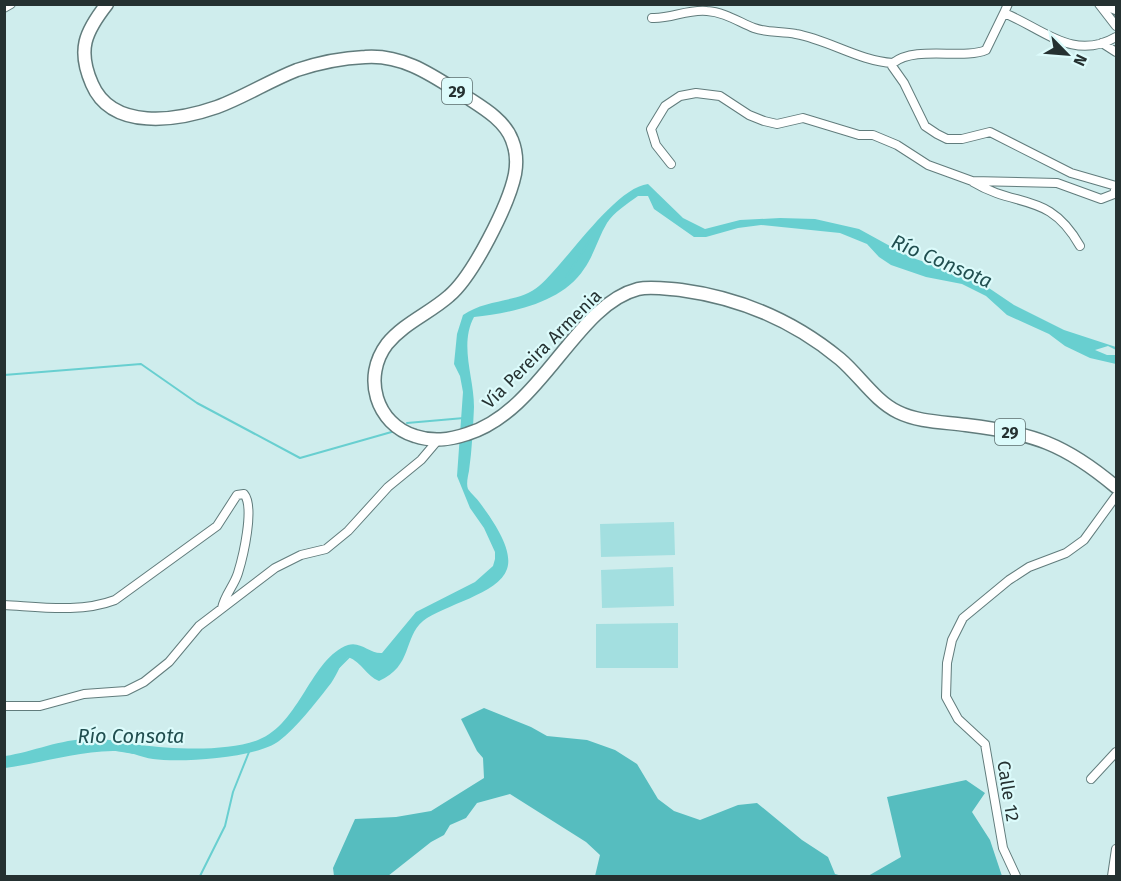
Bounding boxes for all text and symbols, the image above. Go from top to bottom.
north arrow [1037,24,1097,84]
text: N [1069,51,1091,69]
road number: 29 [442,78,472,104]
water label: Río Consota [888,229,996,293]
street label: Vía Pereira Armenia [478,285,606,413]
road number: 29 [995,419,1025,445]
water label: Río Consota [77,724,185,748]
street label: Calle 12 [992,759,1024,823]

